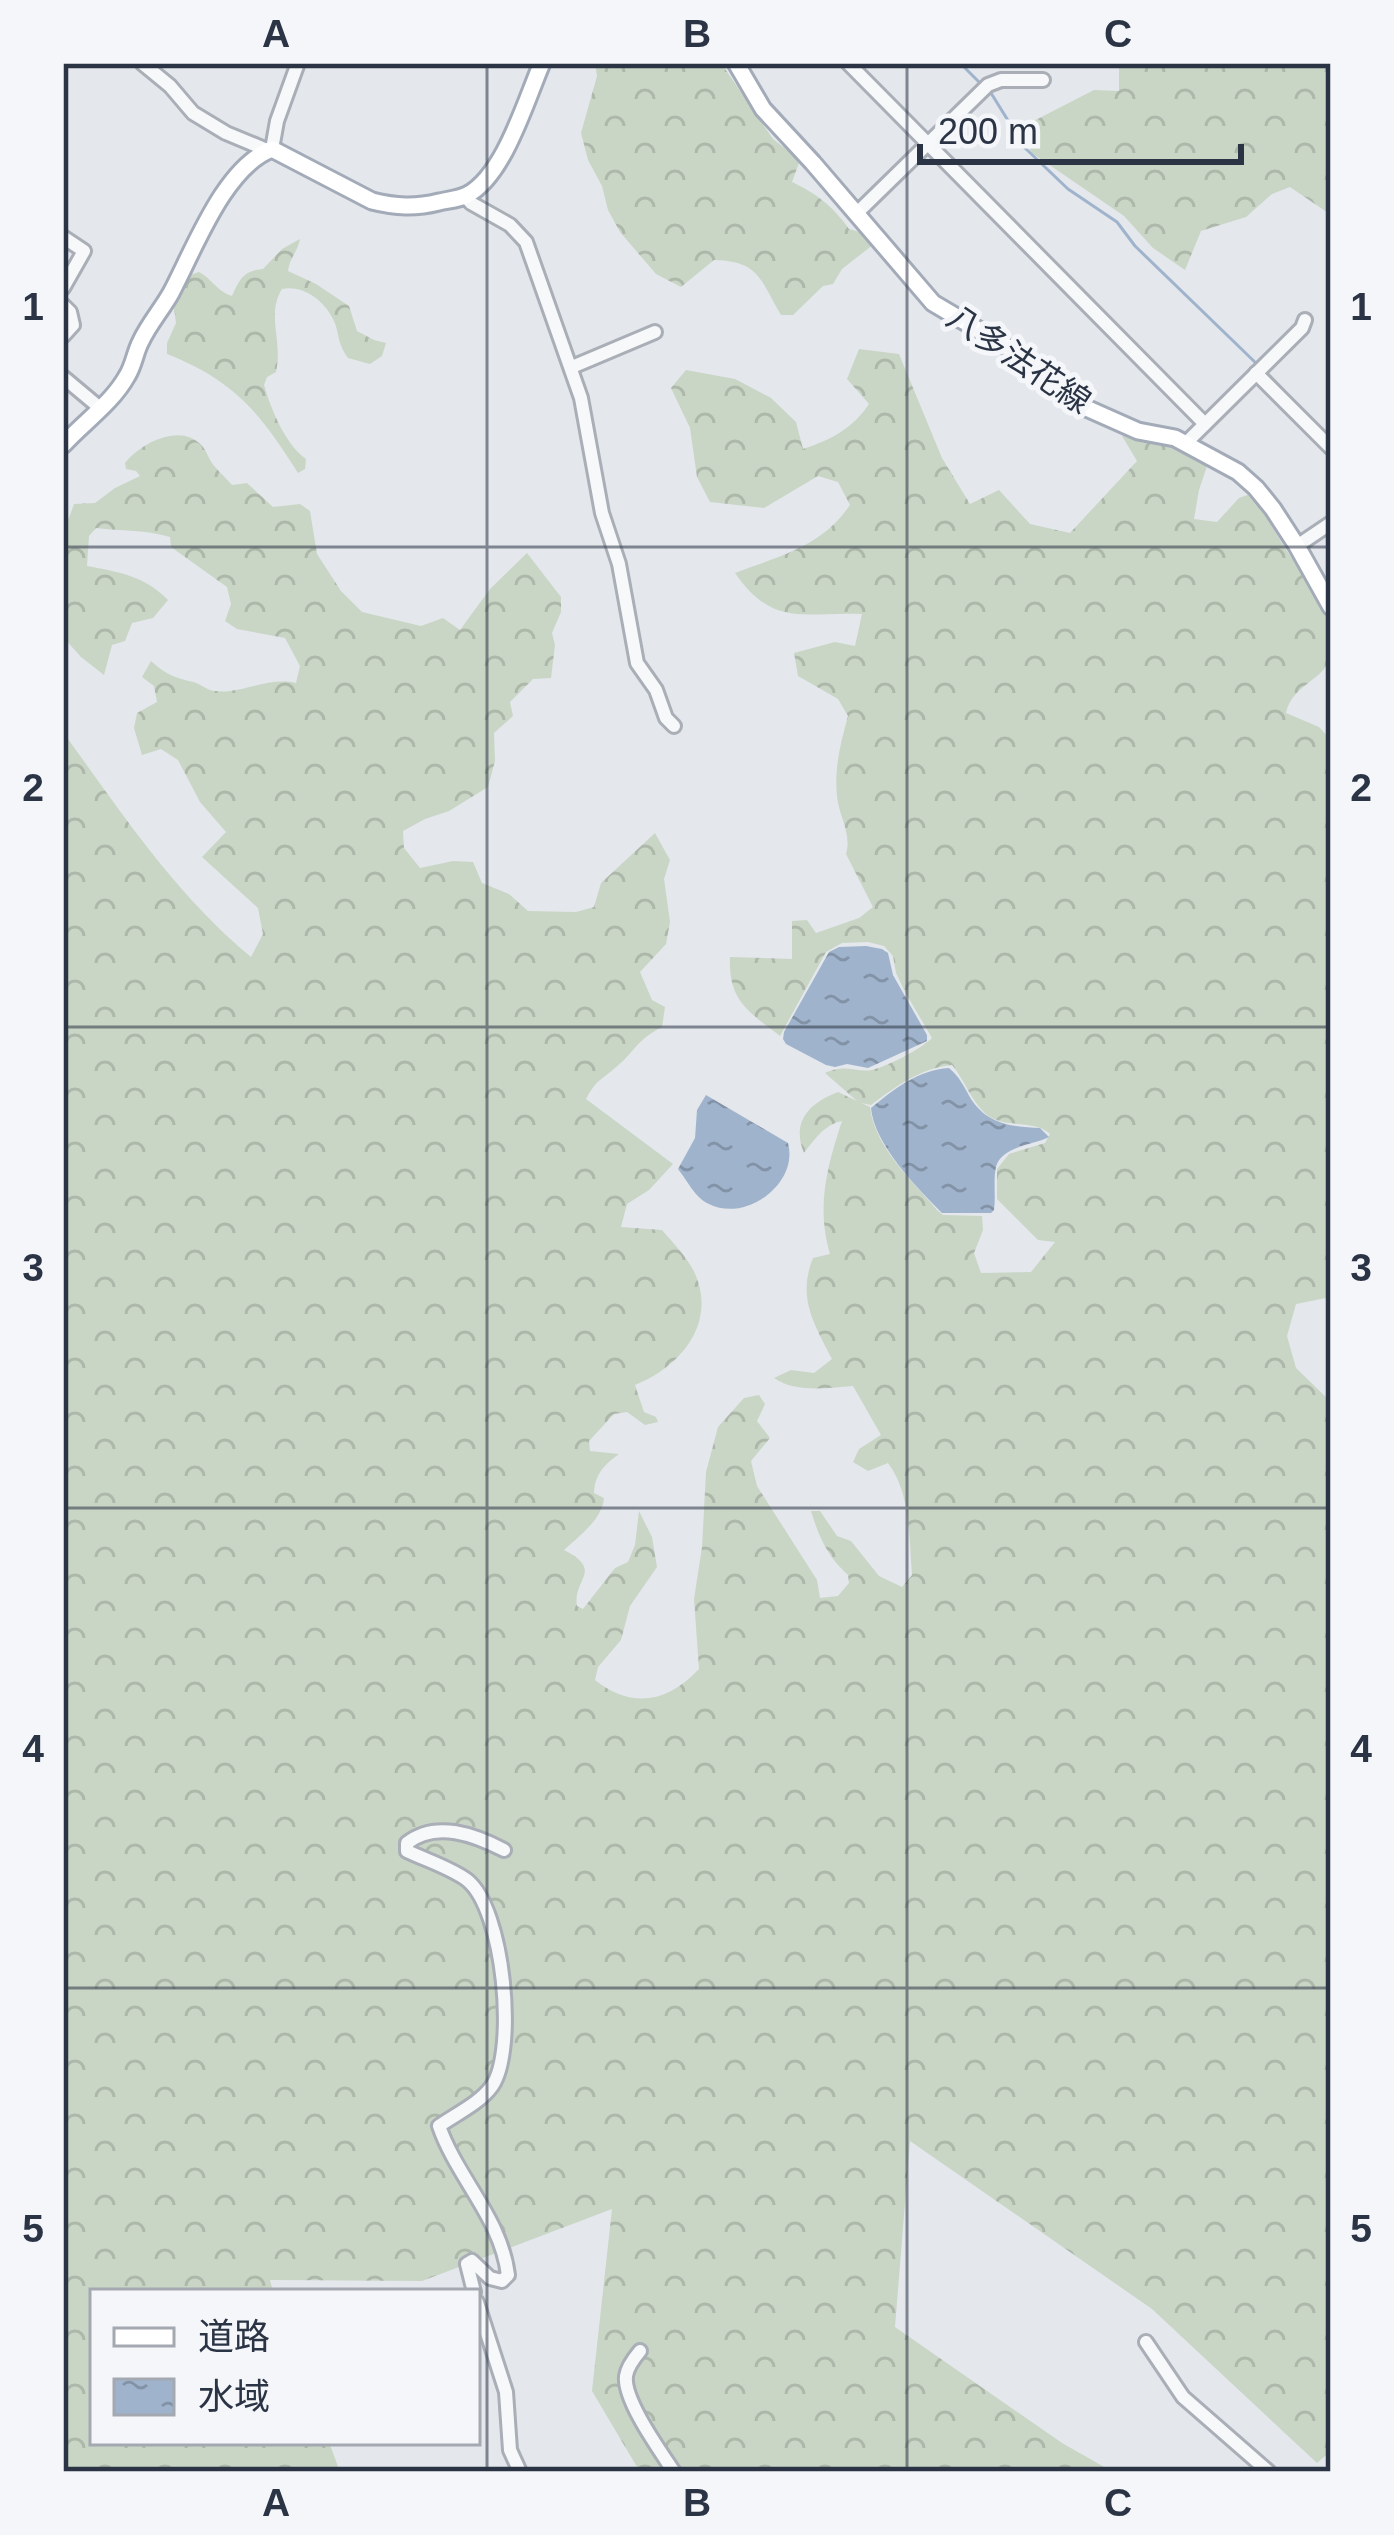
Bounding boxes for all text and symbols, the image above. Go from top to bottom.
text: A [262,12,290,55]
text: B [683,12,711,55]
text: C [1104,12,1132,55]
scale bar [920,90,1241,164]
text: 200 m [938,111,1038,152]
text: 1 [22,285,44,328]
text: 1 [1350,285,1372,328]
street label: 八多法花線 [940,298,1098,420]
text: 2 [22,766,44,809]
text: 2 [1350,766,1372,809]
text: 3 [22,1246,44,1289]
text: 3 [1350,1246,1372,1289]
text: 4 [22,1727,44,1770]
text: 4 [1350,1727,1372,1770]
text: 5 [22,2207,44,2250]
text: 5 [1350,2207,1372,2250]
legend [90,2289,480,2445]
text: 道路 [198,2316,270,2357]
text: 水域 [198,2376,270,2417]
text: A [262,2481,290,2524]
text: B [683,2481,711,2524]
text: C [1104,2481,1132,2524]

